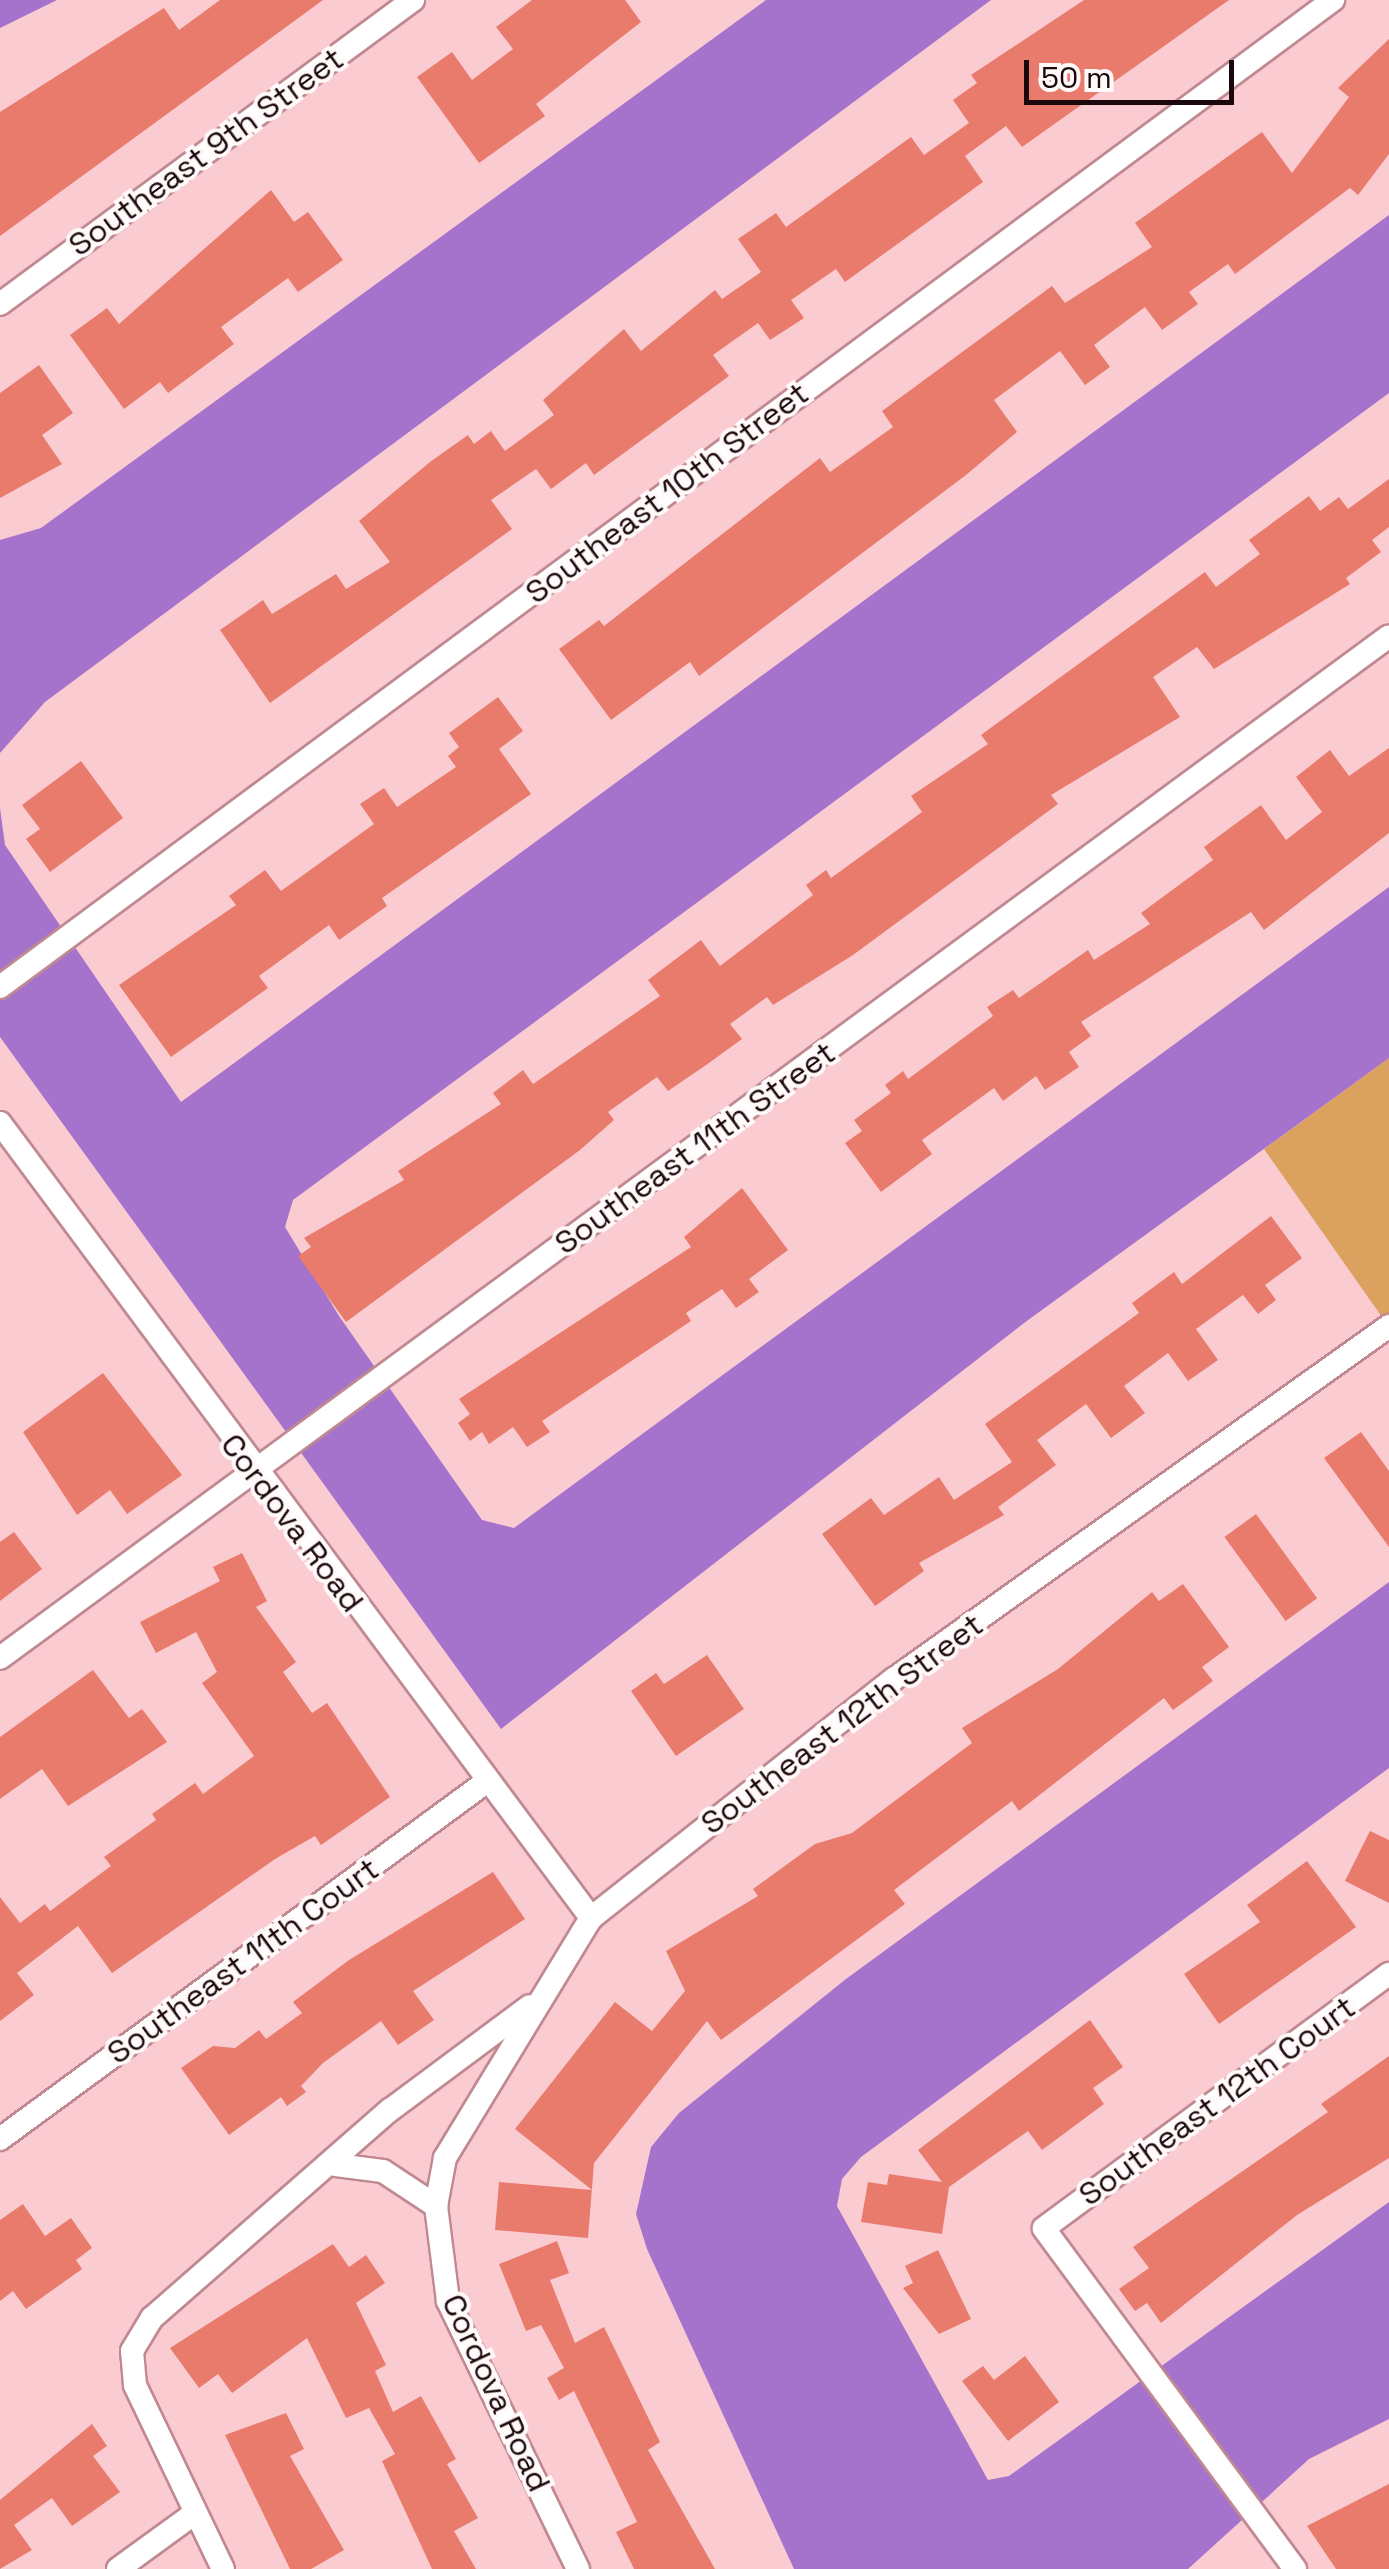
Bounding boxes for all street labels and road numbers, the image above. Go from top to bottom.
street label: Southeast 9th Street [61,40,351,264]
street label: Southeast 10th Street [518,374,816,612]
street label: Southeast 11th Street [547,1033,843,1263]
street label: Cordova Road [212,1426,372,1620]
street label: Southeast 12th Street [693,1605,991,1843]
street label: Southeast 11th Court [100,1850,386,2072]
street label: Southeast 12th Court [1071,1988,1363,2214]
street label: Cordova Road [433,2288,559,2498]

